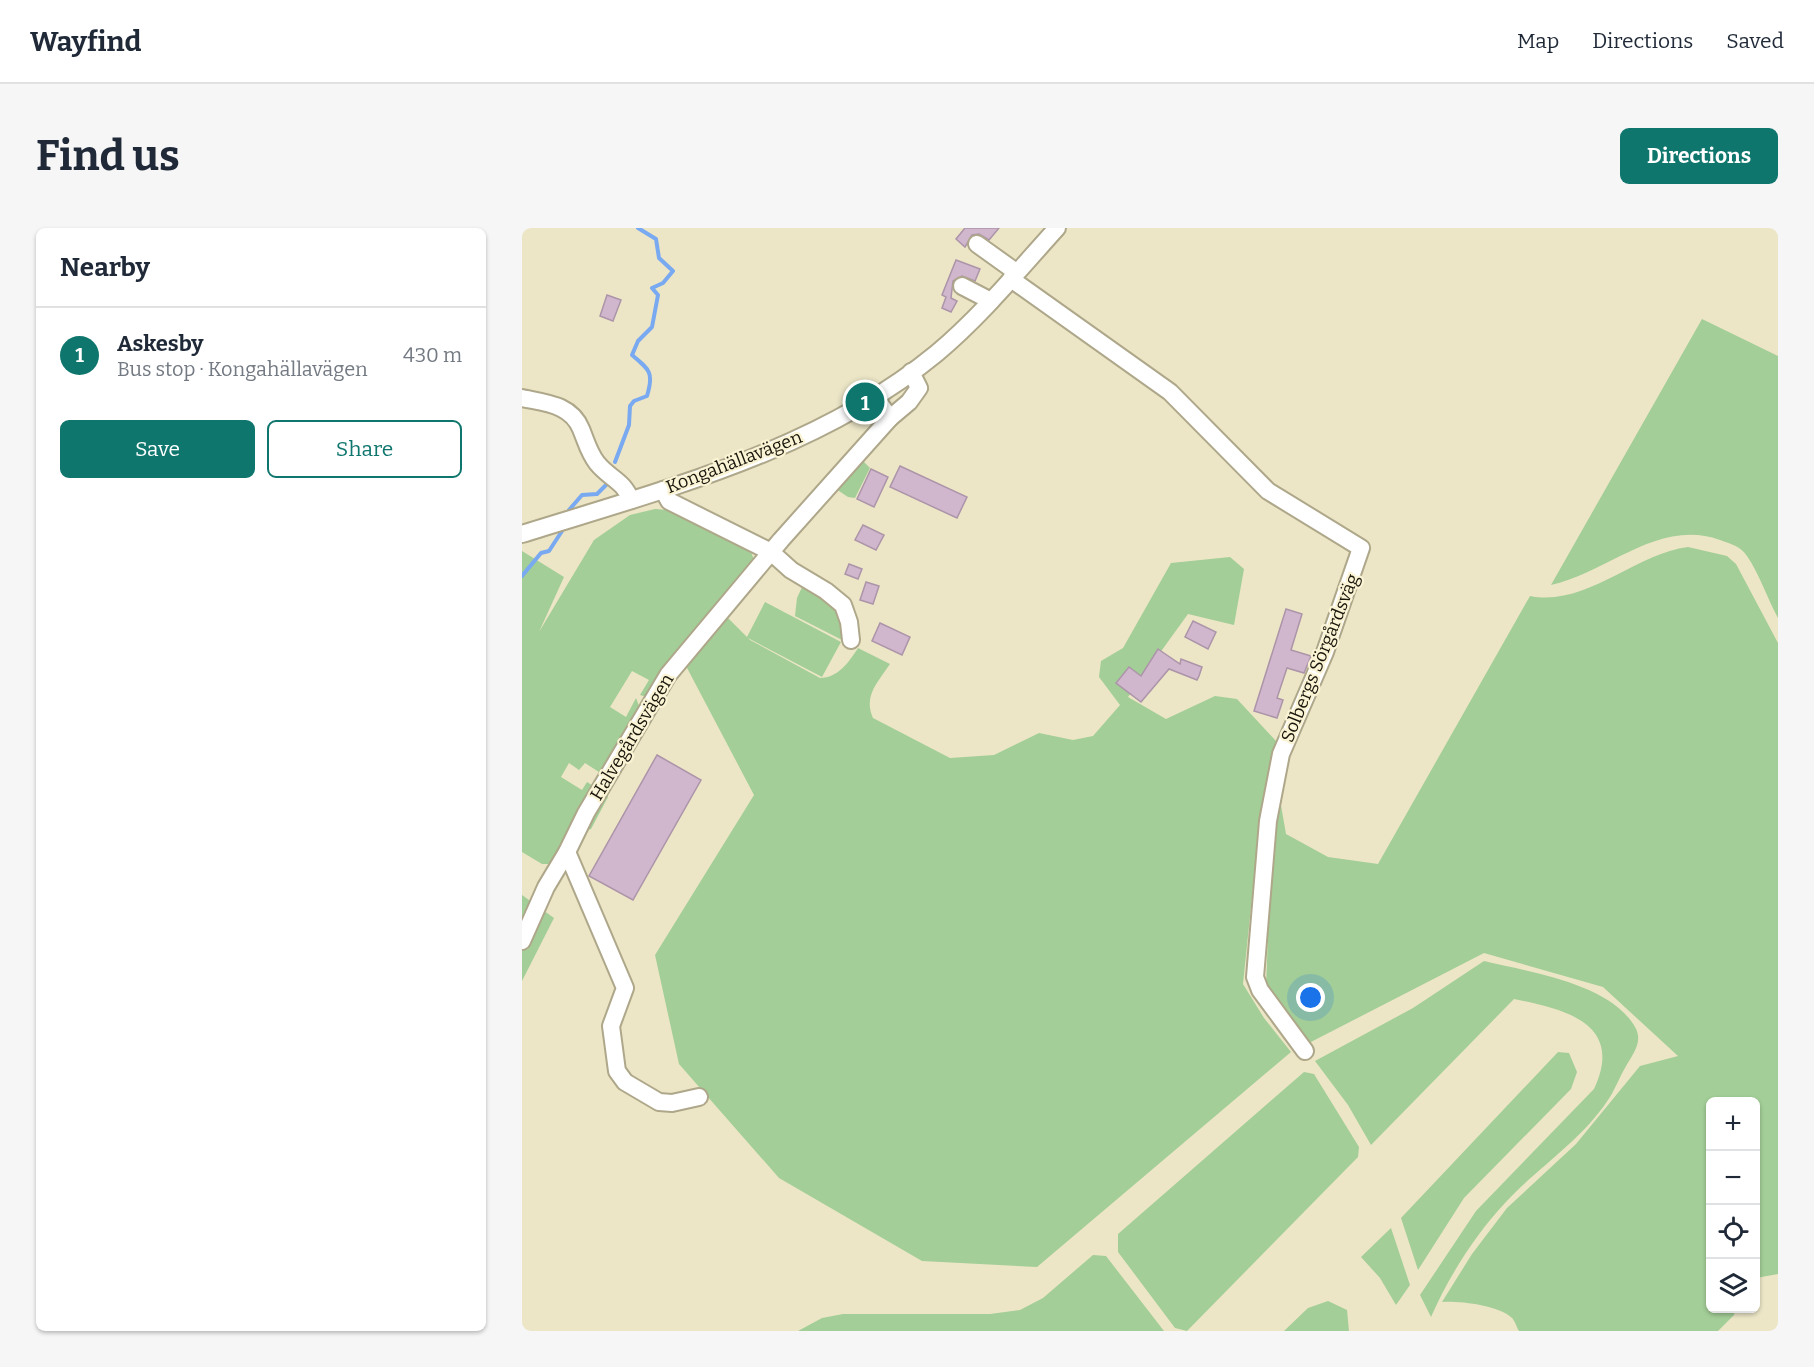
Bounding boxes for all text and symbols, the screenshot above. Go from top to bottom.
text: Wayfind [30,25,141,58]
text: Map [1517,28,1559,54]
text: Directions [1592,28,1693,54]
text: Saved [1726,28,1784,54]
button: Directions [1620,128,1778,184]
text: Find us [36,131,180,181]
text: Nearby [60,252,150,283]
text: Askesby [117,330,204,357]
text: 1 [75,343,84,367]
text: 430 m [403,343,462,367]
text: Bus stop · Kongahällavägen [117,357,368,381]
pin: 1 [846,380,884,424]
button: Save [60,420,255,478]
button: Share [267,420,462,478]
street label: Kongahällavägen [663,426,806,498]
street label: Solbergs Sörgårdsväg [1276,571,1364,745]
street label: Halvegårdsvägen [585,669,679,804]
your location [1296,983,1325,1012]
map controls [1706,1097,1760,1313]
button: + [1706,1097,1760,1151]
button: − [1706,1151,1760,1205]
button: locate [1706,1205,1760,1259]
button: layers [1706,1259,1760,1313]

